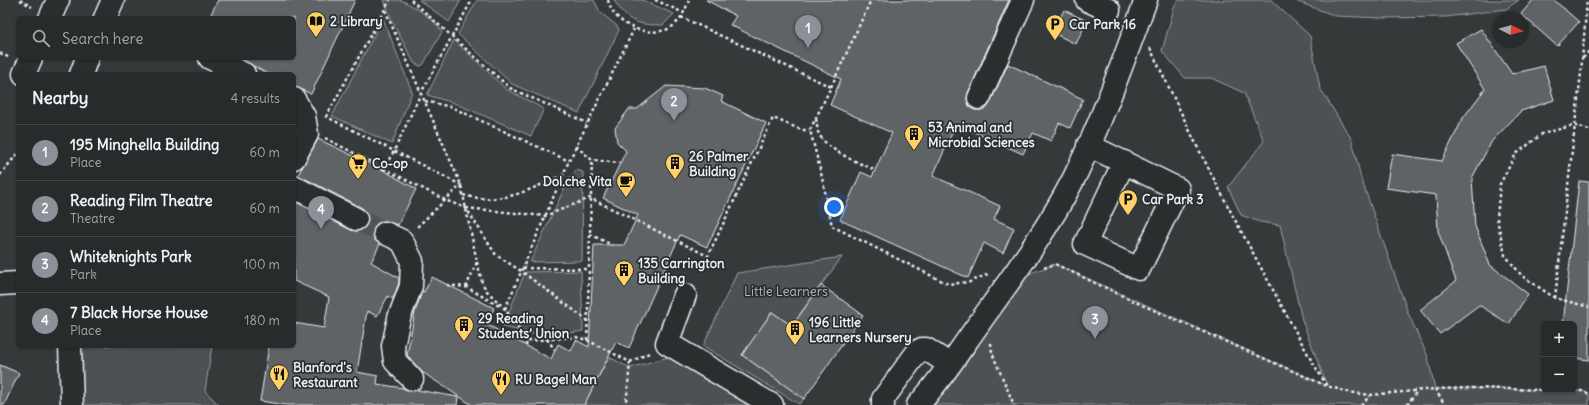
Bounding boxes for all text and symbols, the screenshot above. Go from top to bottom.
library icon: 2 Library [305,10,327,38]
north arrow [1493,12,1529,48]
place label: 2 Library [330,13,383,30]
parking icon: Car Park 16 [1044,13,1066,41]
pin: 1 [795,15,821,48]
search box [16,16,296,60]
place label: Car Park 16 [1069,16,1136,33]
icon: search [30,27,52,49]
text: Search here [62,29,143,48]
text: Nearby [32,87,88,109]
pin: 2 [661,88,687,121]
text: 4 results [231,90,280,107]
place label: 53 Animal and Microbial Sciences [928,119,1035,151]
building icon: 53 Animal and Microbial Sciences [903,123,925,151]
text: 195 Minghella Building [70,135,219,154]
text: 1 [42,144,48,161]
text: 60 m [249,144,280,161]
place label: 26 Palmer Building [689,148,749,180]
supermarket icon: Co-op [347,152,369,180]
building icon: 26 Palmer Building [664,152,686,180]
text: Place [70,154,101,171]
place label: Co-op [372,155,409,172]
cafe icon: Dol.che Vita [615,170,637,198]
place label: Dol.che Vita [543,173,613,190]
parking icon: Car Park 3 [1117,188,1139,216]
text: Reading Film Theatre [70,191,213,210]
place label: Car Park 3 [1142,191,1204,208]
pin: 4 [308,196,334,229]
your location [824,197,844,217]
text: 2 [41,200,49,217]
text: 60 m [249,200,280,217]
text: Theatre [70,210,115,227]
text: Whiteknights Park [70,247,192,266]
place label: 135 Carrington Building [638,255,725,287]
text: 3 [41,256,49,273]
text: 100 m [243,256,280,273]
building icon: 135 Carrington Building [613,259,635,287]
text: Park [70,266,97,283]
park label: Little Learners [744,283,828,300]
text: 7 Black Horse House [70,303,208,322]
pin: 3 [1082,306,1108,339]
place label: 29 Reading Students’ Union [478,310,570,342]
text: 4 [41,312,49,329]
text: 180 m [244,312,280,329]
building icon: 29 Reading Students’ Union [453,314,475,342]
place label: 196 Little Learners Nursery [809,314,912,346]
building icon: 196 Little Learners Nursery [784,318,806,346]
map controls [1541,321,1577,393]
button: + [1541,321,1577,357]
text: Place [70,322,101,339]
button: − [1541,357,1577,393]
place label: Blanford's Restaurant [293,359,358,391]
restaurant icon: Blanford's Restaurant [268,363,290,391]
restaurant icon: RU Bagel Man [490,368,512,396]
place label: RU Bagel Man [515,371,597,388]

